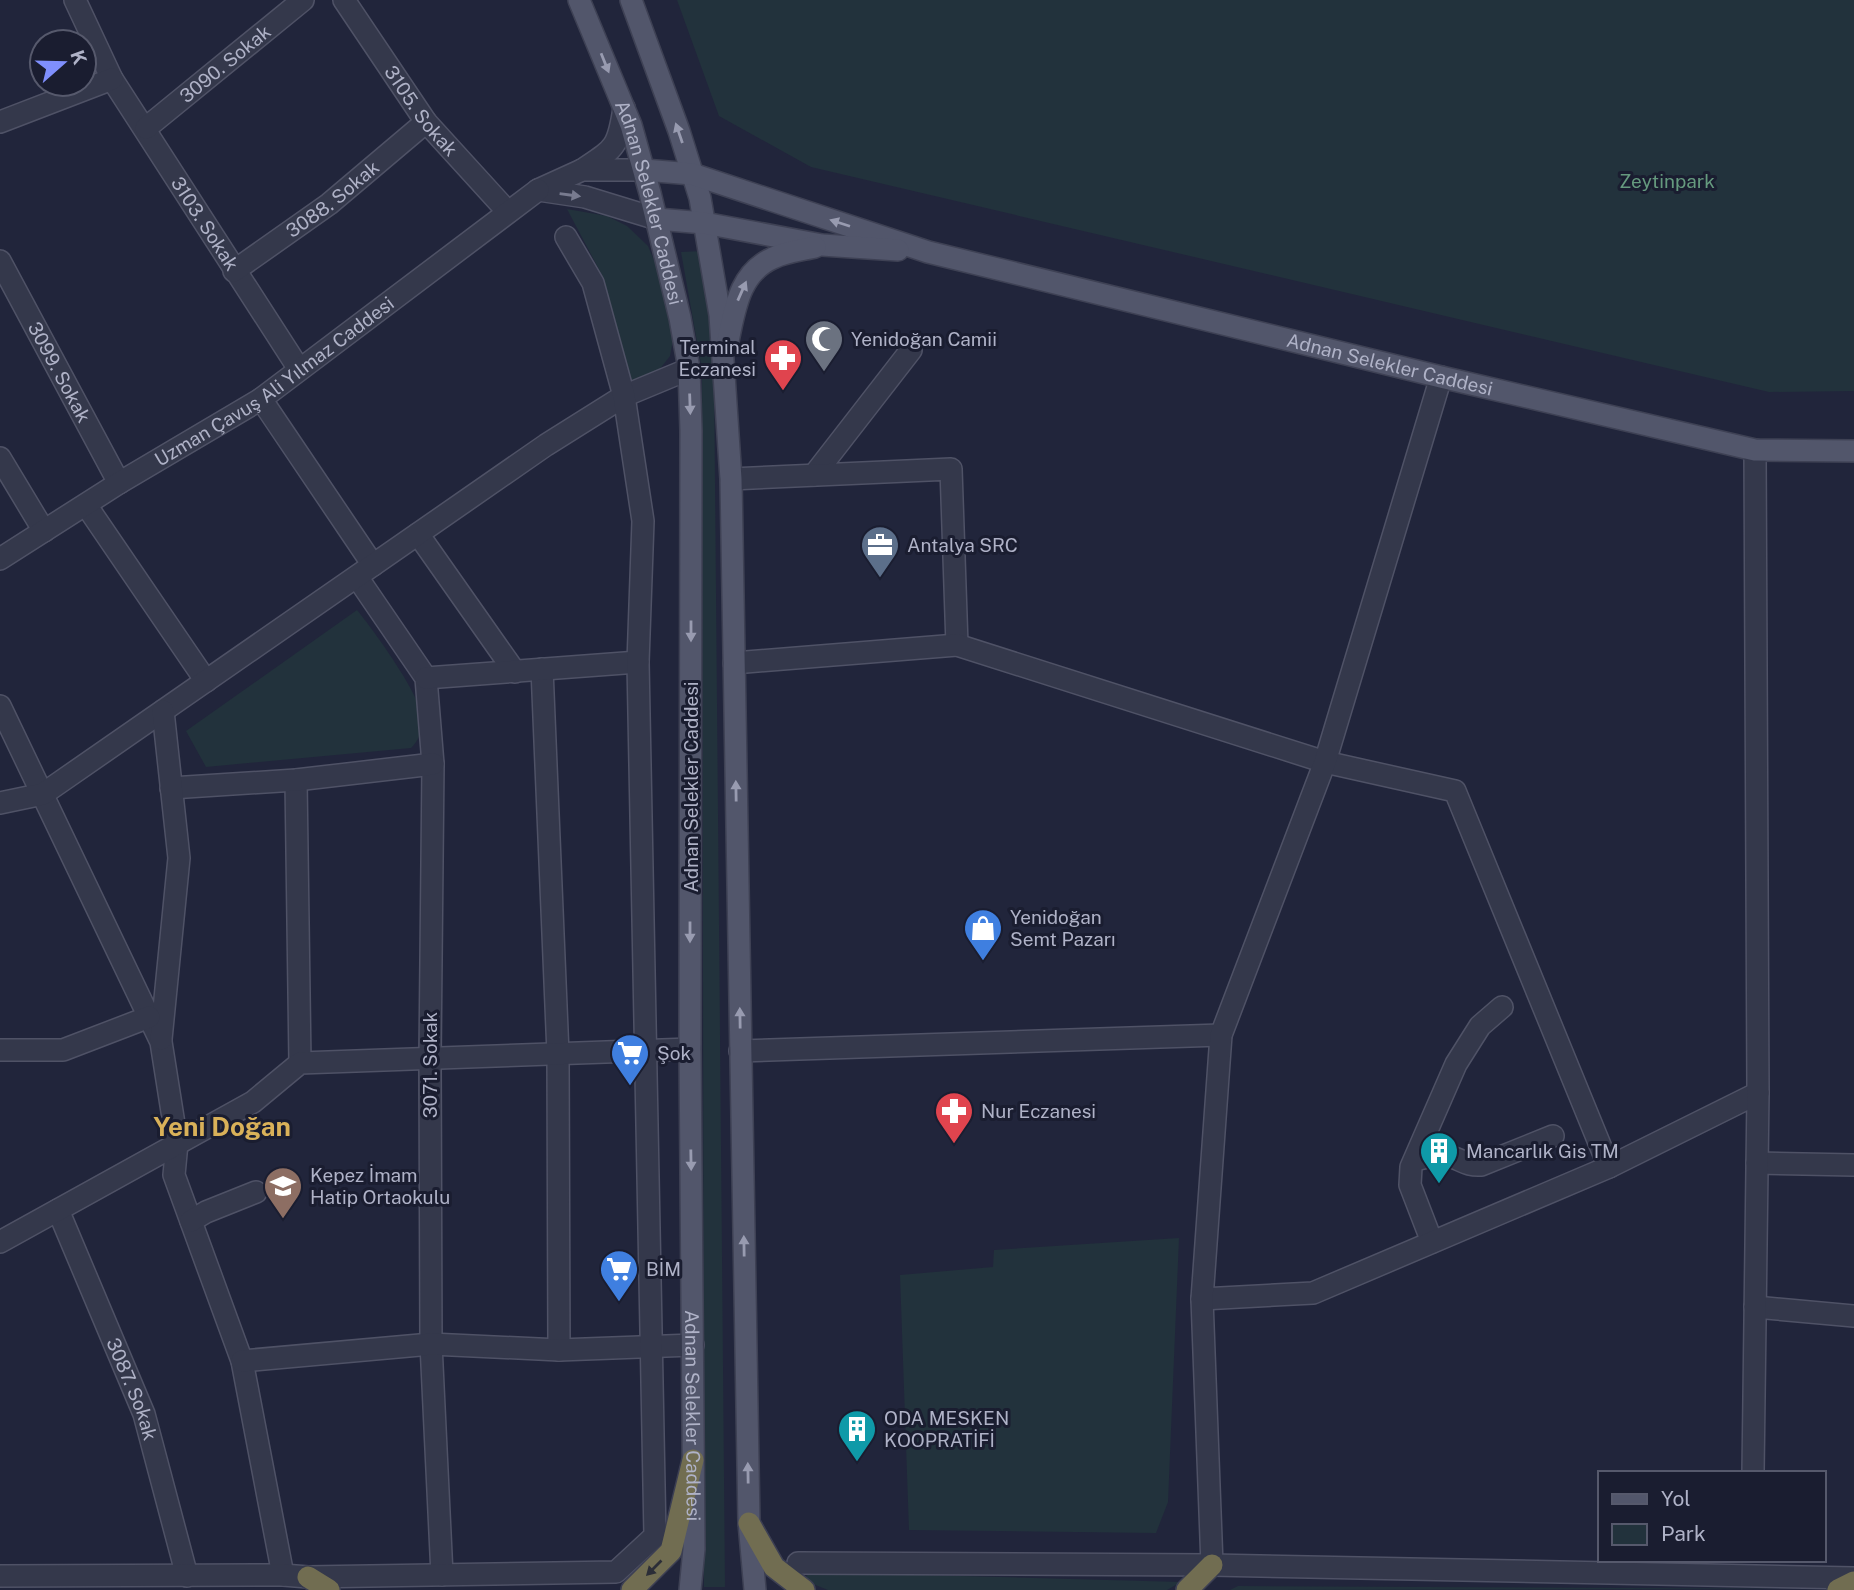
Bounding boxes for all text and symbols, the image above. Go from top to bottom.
street label: 3090. Sokak [175,20,275,107]
north arrow [28,28,98,98]
text: K [66,47,92,68]
one-way arrow [600,53,611,74]
street label: 3105. Sokak [380,61,462,160]
street label: Adnan Selekler Caddesi [611,97,687,307]
one-way arrow [674,123,684,144]
street label: 3088. Sokak [282,156,383,242]
park label: Zeytinpark [1619,170,1715,192]
street label: 3103. Sokak [167,172,244,275]
one-way arrow [559,190,581,201]
one-way arrow [829,217,850,228]
one-way arrow [736,281,748,301]
street label: Uzman Çavuş Ali Yılmaz Caddesi [151,292,398,470]
street label: 3099. Sokak [24,318,96,426]
mosque icon: Yenidoğan Camii [803,318,845,373]
place label: Yenidoğan Camii [851,328,997,350]
street label: Adnan Selekler Caddesi [1285,329,1495,400]
place label: Terminal Eczanesi [679,336,756,380]
pharmacy icon: Terminal Eczanesi [762,337,804,392]
one-way arrow [685,393,696,415]
office icon: Antalya SRC [859,524,901,579]
place label: Antalya SRC [907,534,1018,556]
one-way arrow [685,621,697,643]
street label: Adnan Selekler Caddesi [680,681,702,893]
one-way arrow [730,779,742,801]
place label: Yenidoğan Semt Pazarı [1010,906,1116,950]
shop icon: Yenidoğan Semt Pazarı [962,907,1004,962]
one-way arrow [684,922,696,944]
one-way arrow [734,1007,746,1029]
street label: 3071. Sokak [419,1011,441,1118]
supermarket icon: Şok [609,1032,651,1087]
place label: Şok [657,1042,691,1064]
pharmacy icon: Nur Eczanesi [933,1090,975,1145]
place label: Nur Eczanesi [981,1100,1096,1122]
district label: Yeni Doğan [153,1111,291,1142]
building icon: Mancarlık Gis TM [1418,1130,1460,1185]
place label: Mancarlık Gis TM [1466,1140,1619,1162]
one-way arrow [685,1149,697,1171]
place label: Kepez İmam Hatip Ortaokulu [310,1164,450,1208]
school or university icon: Kepez İmam Hatip Ortaokulu [262,1165,304,1220]
one-way arrow [738,1234,750,1256]
supermarket icon: BİM [598,1248,640,1303]
place label: BİM [646,1258,681,1280]
street label: Adnan Selekler Caddesi [681,1310,705,1521]
street label: 3087. Sokak [102,1335,162,1443]
place label: ODA MESKEN KOOPRATİFİ [884,1407,1009,1451]
building icon: ODA MESKEN KOOPRATİFİ [836,1408,878,1463]
one-way arrow [742,1462,754,1484]
legend [1598,1471,1826,1562]
text: Yol [1661,1486,1691,1511]
text: Park [1661,1521,1706,1546]
one-way arrow [646,1559,663,1576]

